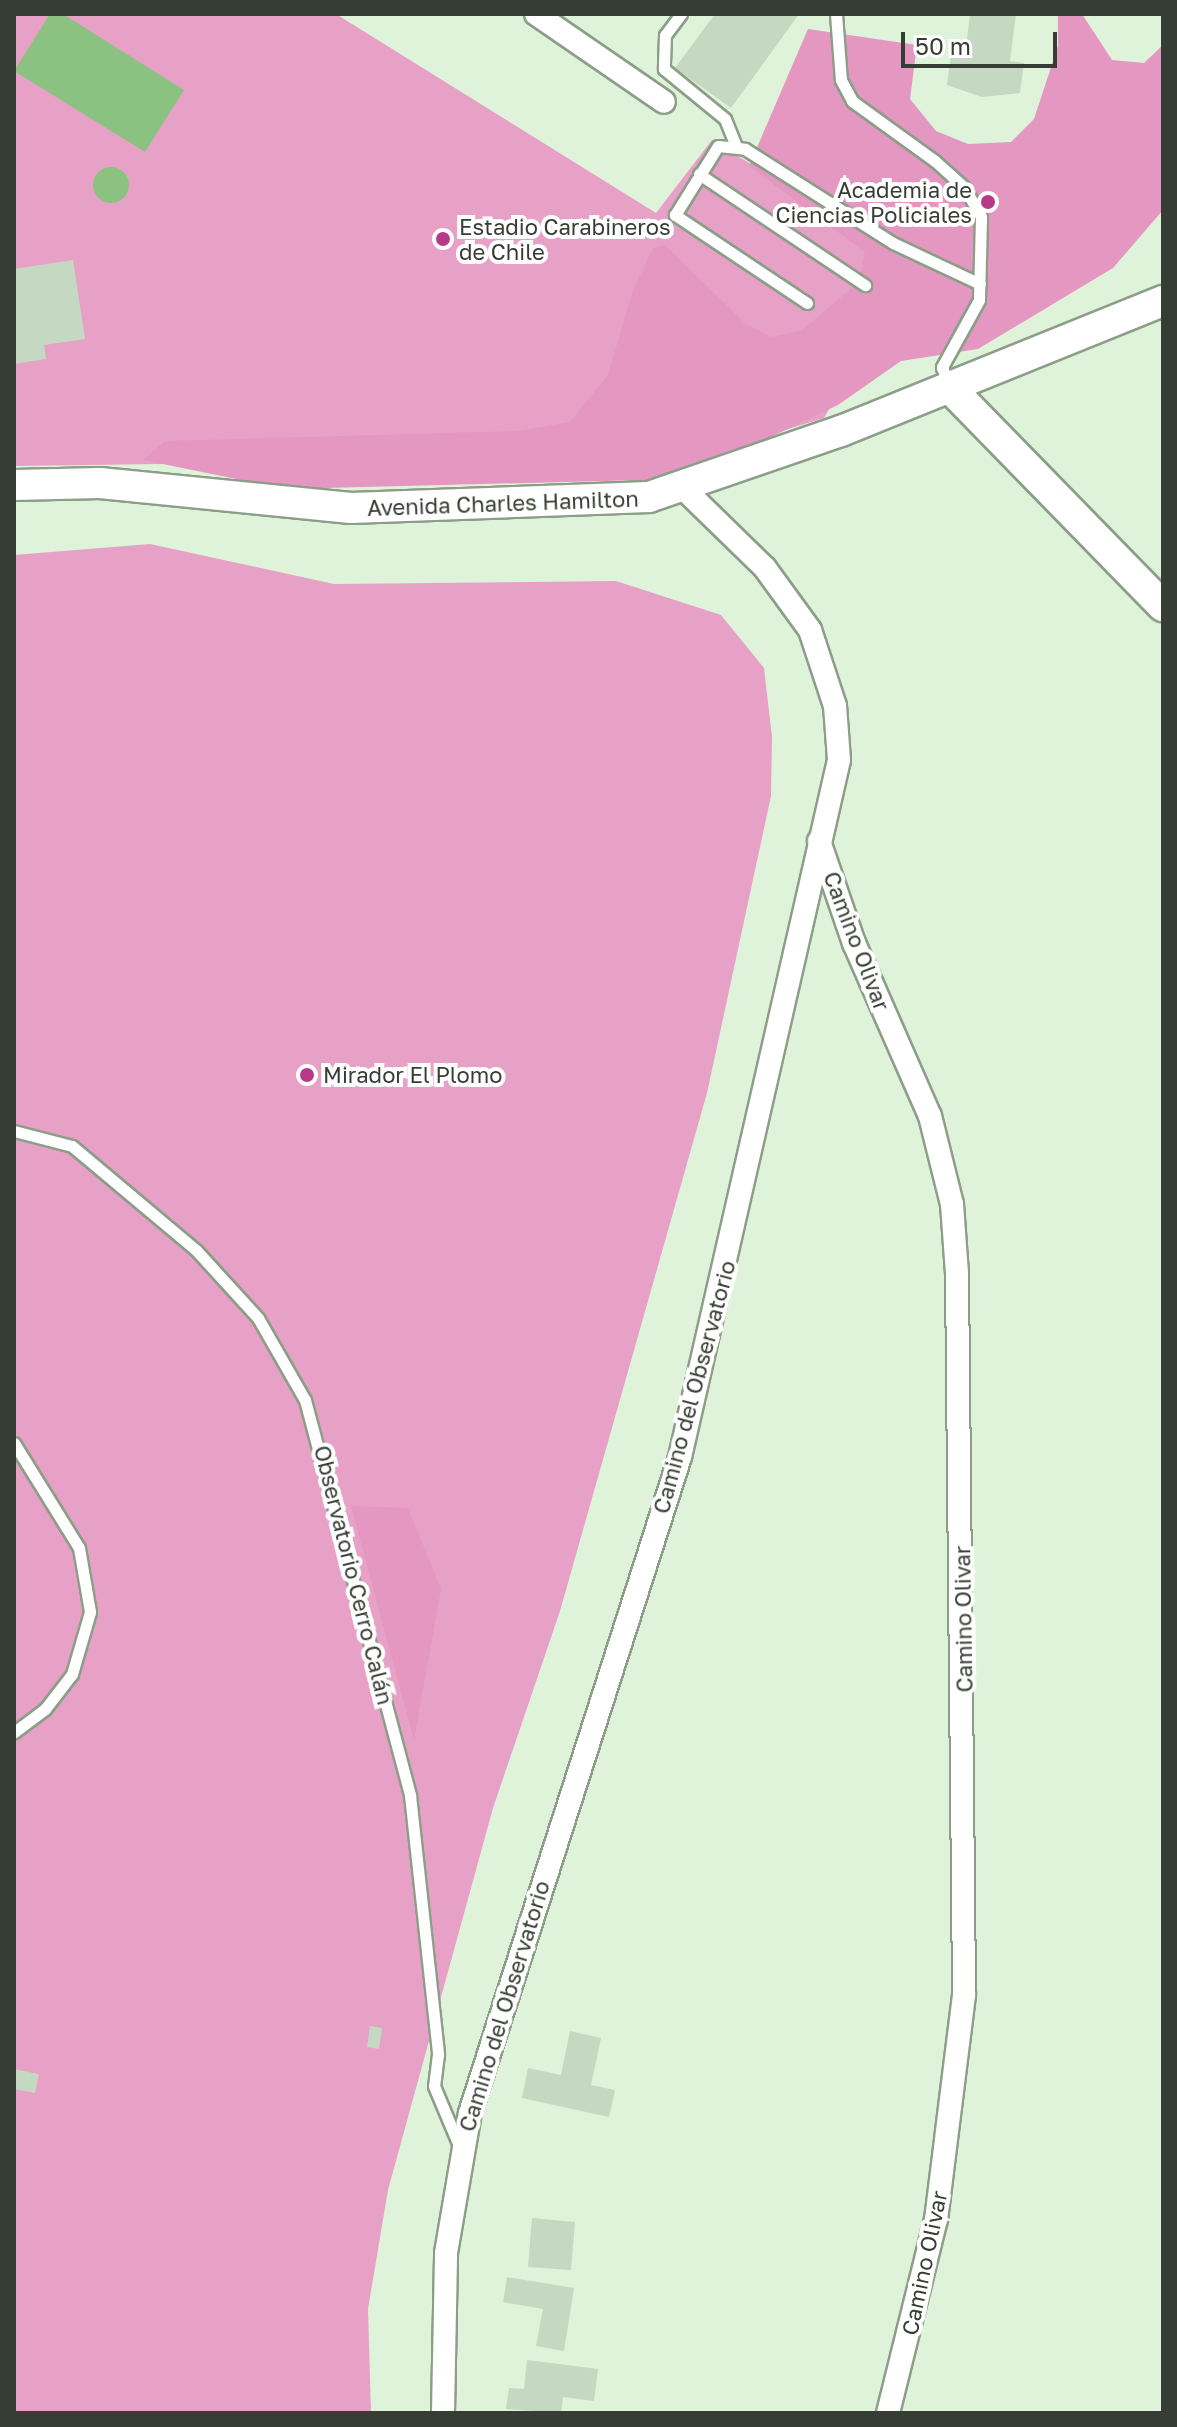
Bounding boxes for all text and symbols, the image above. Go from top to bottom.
scale bar [905,16,1061,66]
text: 50 m [915,31,971,60]
place label: Academia de Ciencias Policiales [775,176,972,228]
marker: Academia de Ciencias Policiales [979,193,997,211]
place label: Estadio Carabineros de Chile [459,213,671,264]
marker: Estadio Carabineros de Chile [434,230,452,248]
street label: Avenida Charles Hamilton [367,485,639,521]
street label: Camino Olivar [818,868,896,1014]
place label: Mirador El Plomo [323,1062,502,1088]
marker: Mirador El Plomo [298,1066,316,1084]
street label: Camino del Observatorio [647,1258,741,1516]
street label: Observatorio Cerro Calán [309,1443,399,1707]
street label: Camino Olivar [949,1545,977,1693]
street label: Camino del Observatorio [453,1877,555,2135]
street label: Camino Olivar [896,2188,952,2338]

